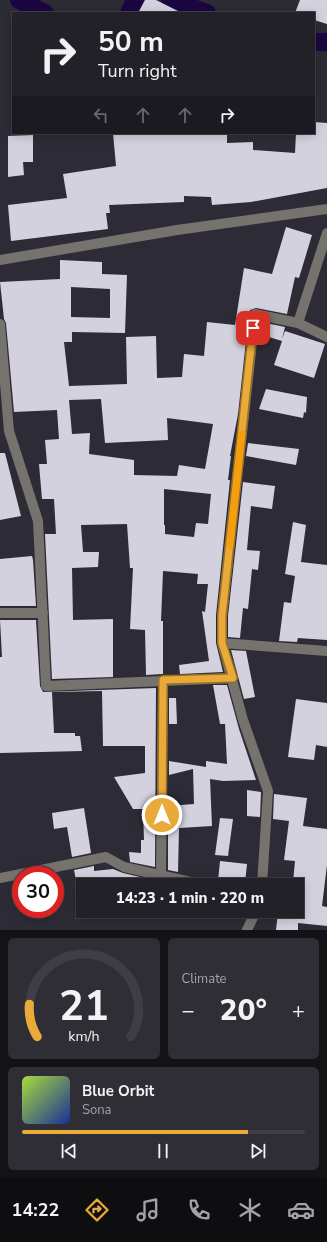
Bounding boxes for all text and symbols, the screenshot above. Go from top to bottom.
text: 50 m [98,23,164,61]
icon: right [32,28,84,80]
text: Turn right [98,59,177,83]
icon: left [90,104,112,126]
icon: ahead [132,104,154,126]
icon: ahead [174,104,196,126]
icon: right [216,104,238,126]
pin [236,311,270,345]
icon: arrive [242,317,264,339]
position arrow [141,794,183,836]
speed limit sign: 30 [12,866,64,918]
text: 14:23 · 1 min · 220 m [116,888,264,908]
text: Climate [182,970,227,988]
text: 21 [59,977,109,1034]
text: 20° [219,990,267,1031]
text: − [182,996,195,1026]
text: + [292,996,305,1026]
text: km/h [68,1026,99,1045]
text: Blue Orbit [82,1081,154,1101]
text: Sona [82,1101,112,1119]
icon: previous [58,1140,80,1162]
icon: pause [152,1140,174,1162]
icon: next [247,1140,269,1162]
icon: directions [83,1196,111,1224]
icon: music [134,1196,162,1224]
icon: phone [185,1196,213,1224]
icon: climate [236,1196,264,1224]
icon: car [287,1196,315,1224]
text: 14:22 [12,1198,59,1222]

